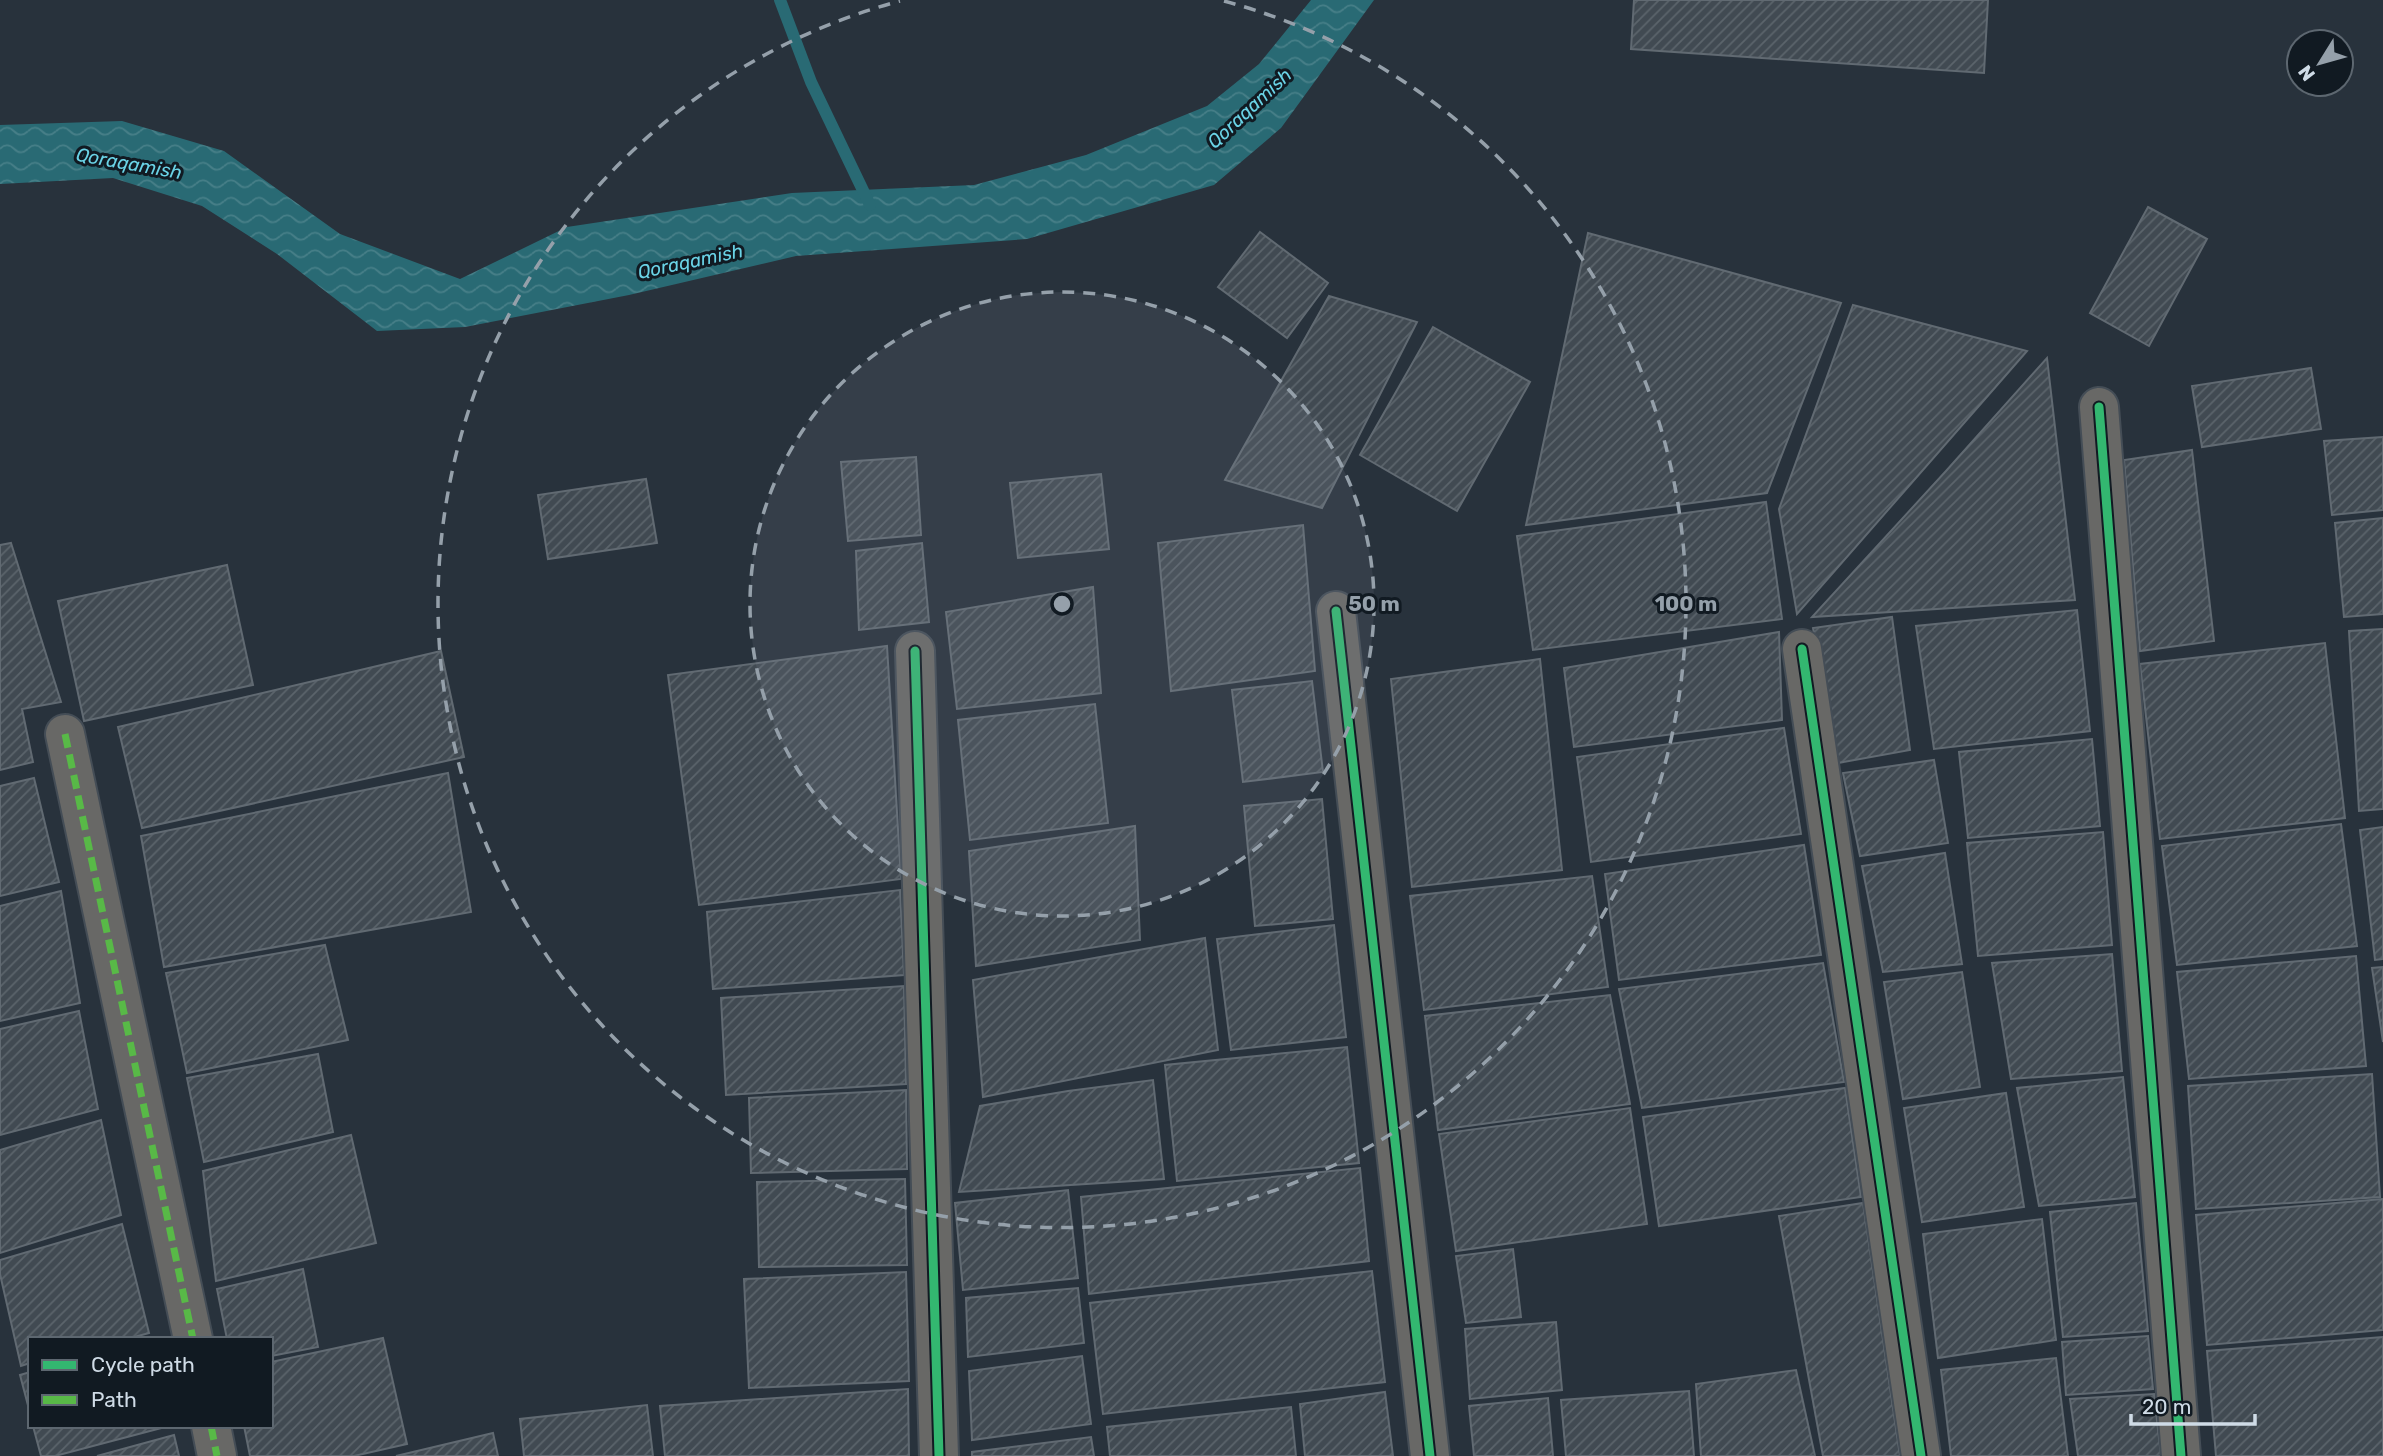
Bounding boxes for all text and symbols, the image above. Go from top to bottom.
north arrow [2285,28,2355,98]
text: N [2294,61,2320,85]
water label: Qoraqamish [1202,63,1296,153]
water label: Qoraqamish [74,143,184,184]
water label: Qoraqamish [635,239,745,284]
text: 50 m [1348,591,1400,616]
text: 100 m [1655,591,1717,616]
centre of rings [1050,592,1074,616]
legend [28,1337,273,1428]
text: Cycle path [91,1352,195,1377]
scale bar [2131,1382,2255,1426]
text: Path [91,1387,137,1412]
text: 20 m [2142,1394,2191,1419]

